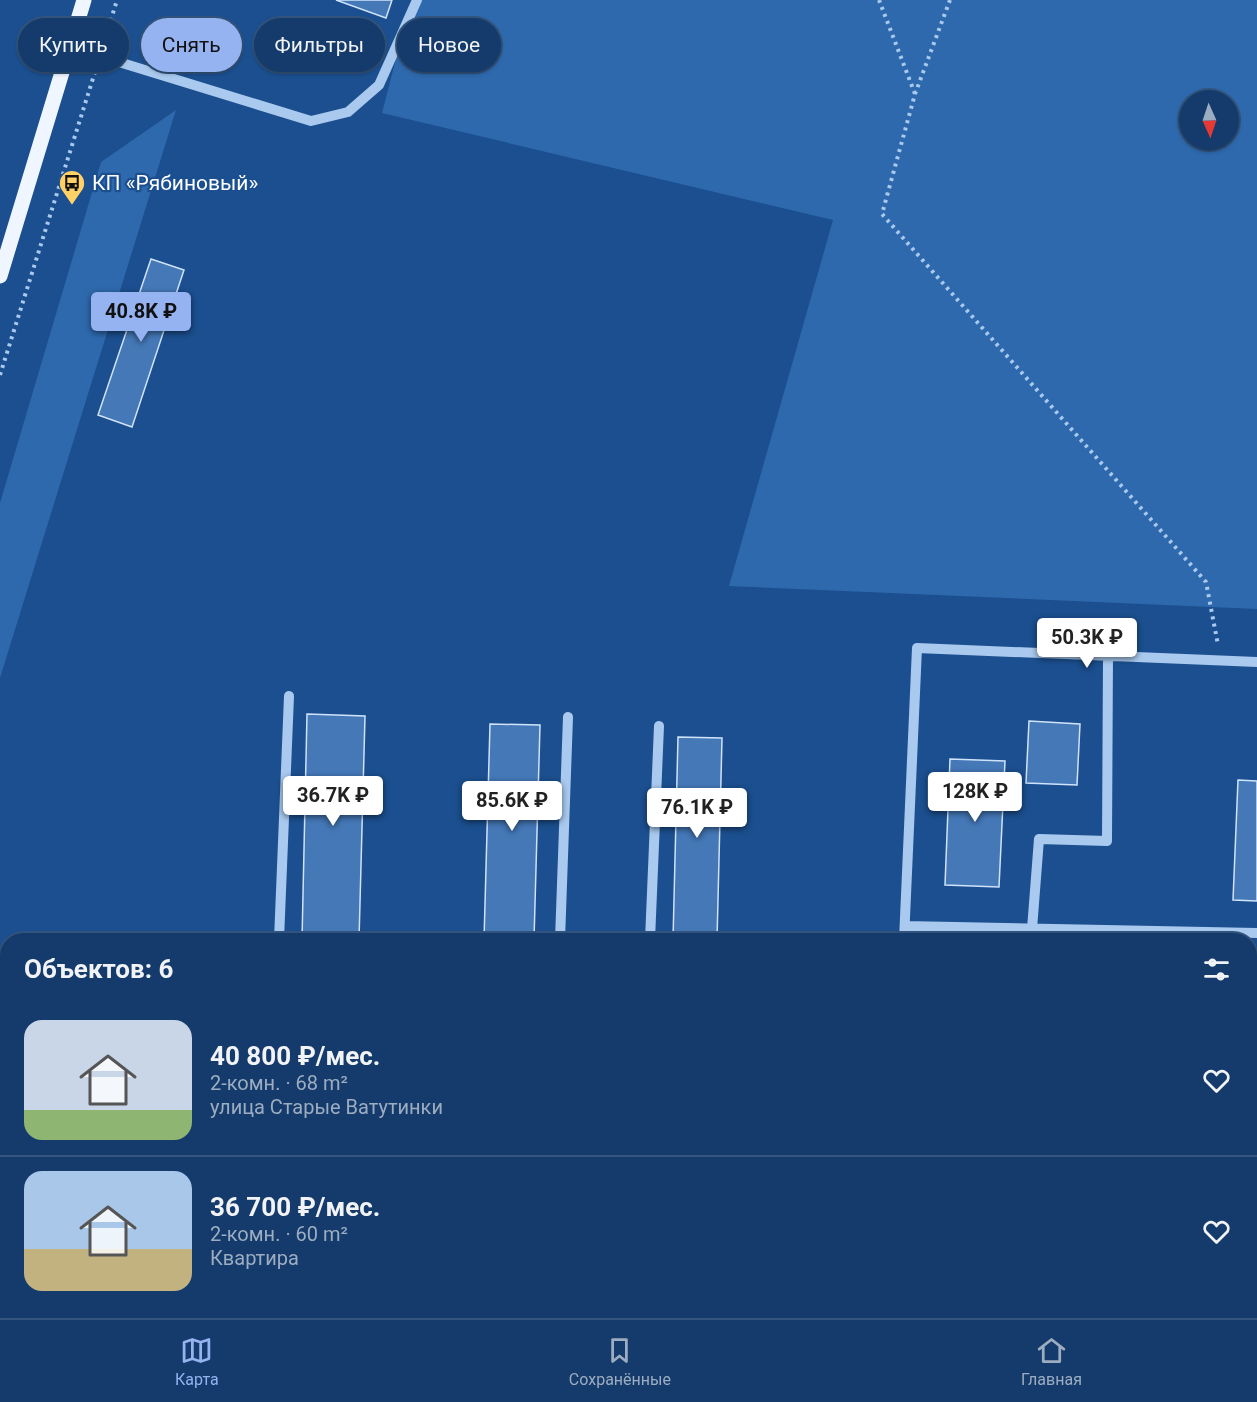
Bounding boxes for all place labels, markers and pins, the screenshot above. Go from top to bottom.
bus stop icon: КП «Рябиновый» [57,168,87,206]
place label: КП «Рябиновый» [92,171,258,195]
pin: 40.8K ₽ [86,292,196,343]
pin: 50.3K ₽ [1032,618,1142,669]
pin: 128K ₽ [926,772,1024,823]
pin: 36.7K ₽ [278,776,388,827]
pin: 85.6K ₽ [457,781,567,832]
pin: 76.1K ₽ [642,788,752,839]

